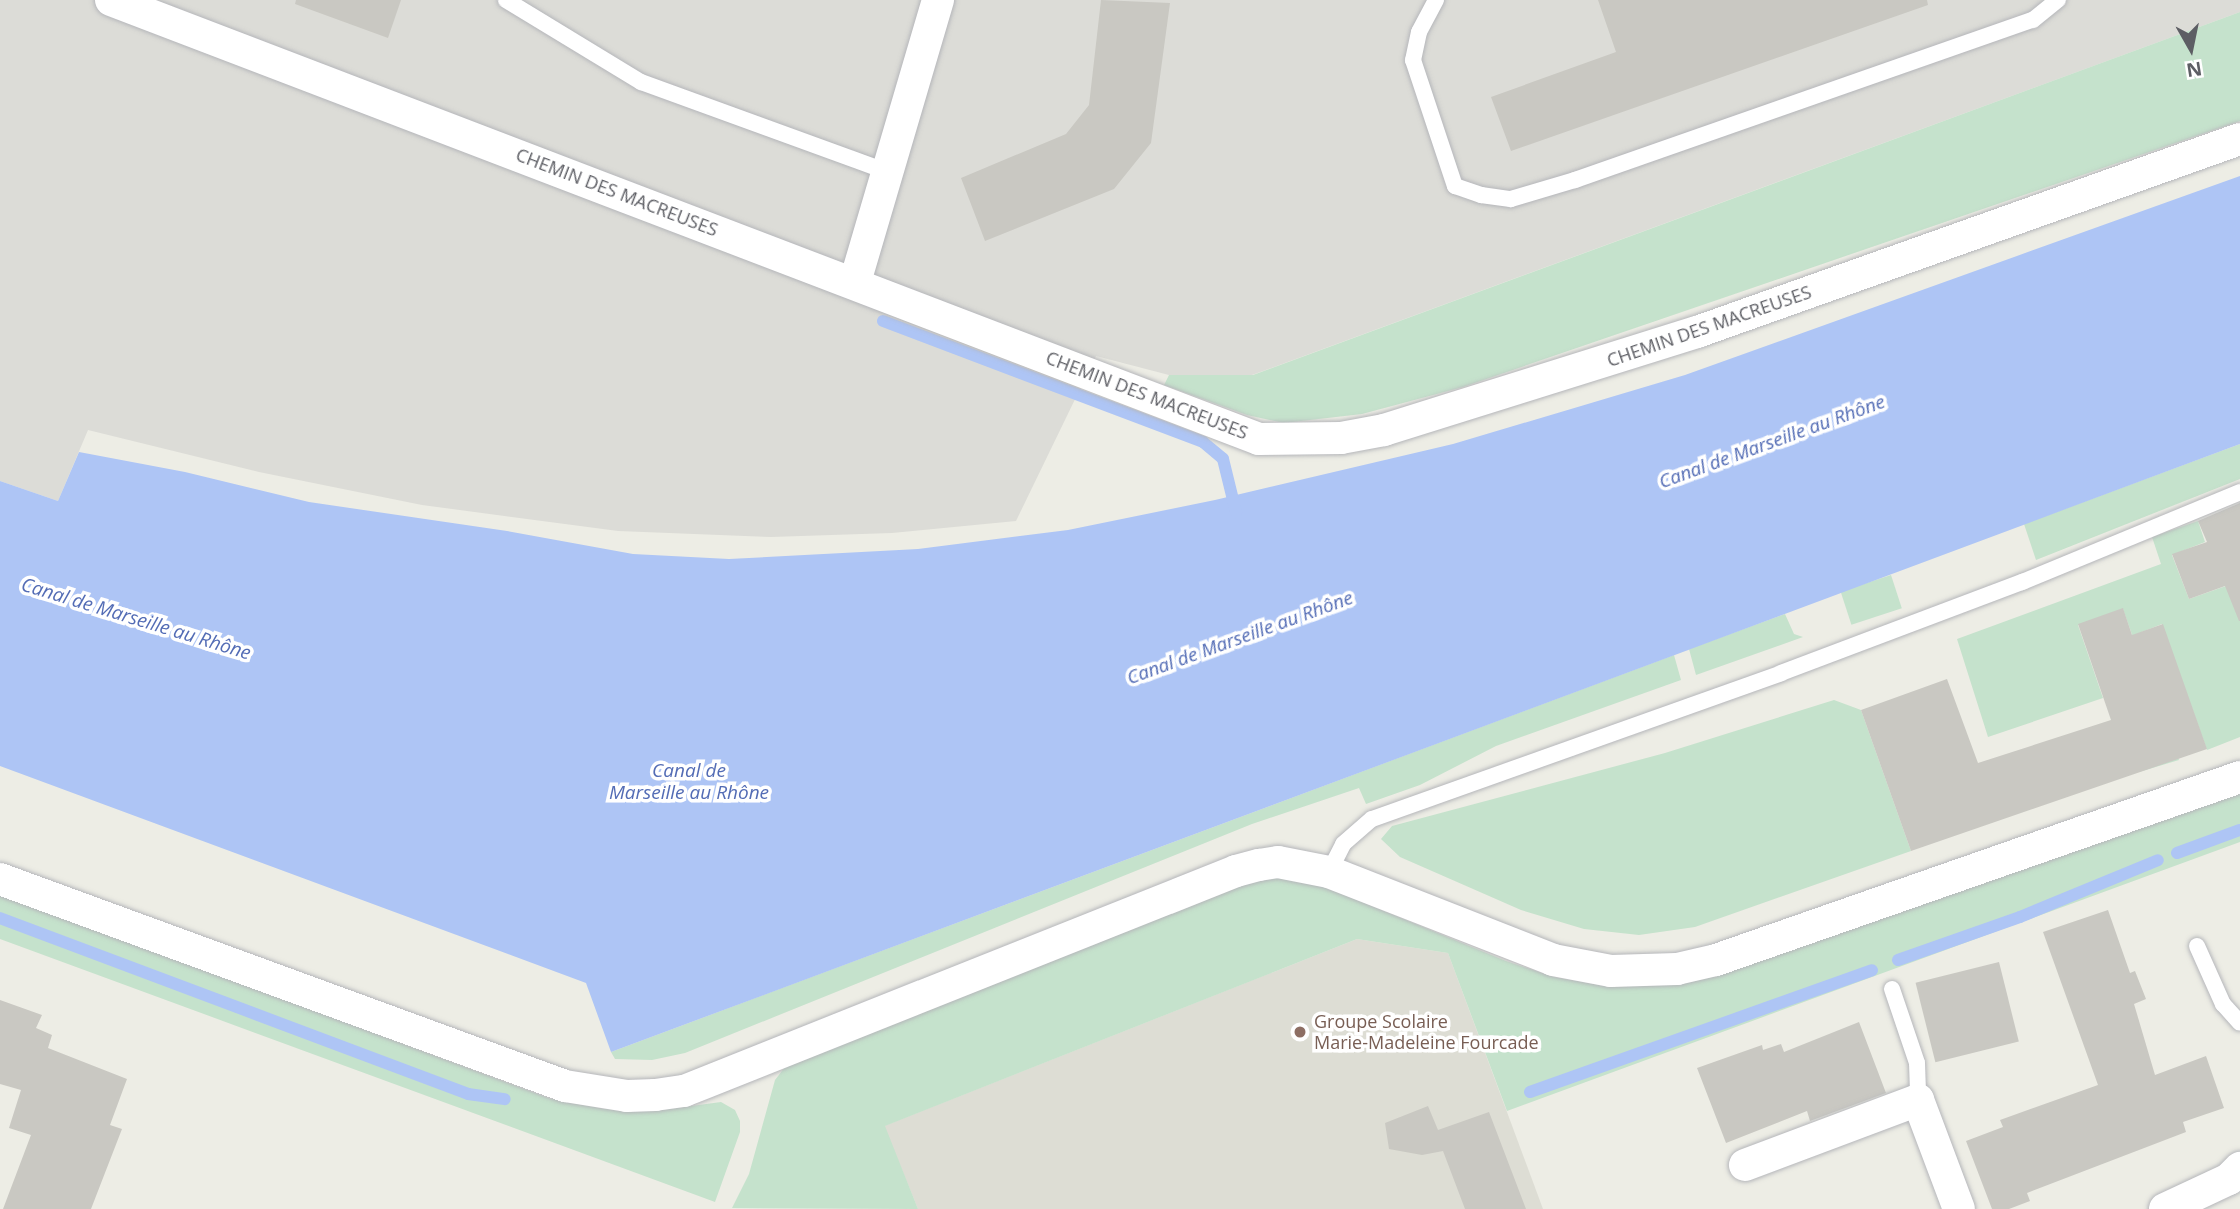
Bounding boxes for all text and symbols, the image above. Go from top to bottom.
north arrow [2156,14,2226,84]
text: N [2185,56,2204,84]
street label: CHEMIN DES MACREUSES [513,143,721,241]
street label: CHEMIN DES MACREUSES [1604,281,1814,371]
street label: CHEMIN DES MACREUSES [1043,346,1251,444]
water label: Canal de Marseille au Rhône [1656,390,1888,494]
water label: Canal de Marseille au Rhône [18,573,254,665]
water label: Canal de Marseille au Rhône [1124,586,1356,690]
water label: Canal de Marseille au Rhône [609,760,769,804]
place label: Groupe Scolaire Marie-Madeleine Fourcade [1314,1011,1539,1054]
marker: Groupe Scolaire Marie-Madeleine Fourcade [1292,1024,1308,1040]

